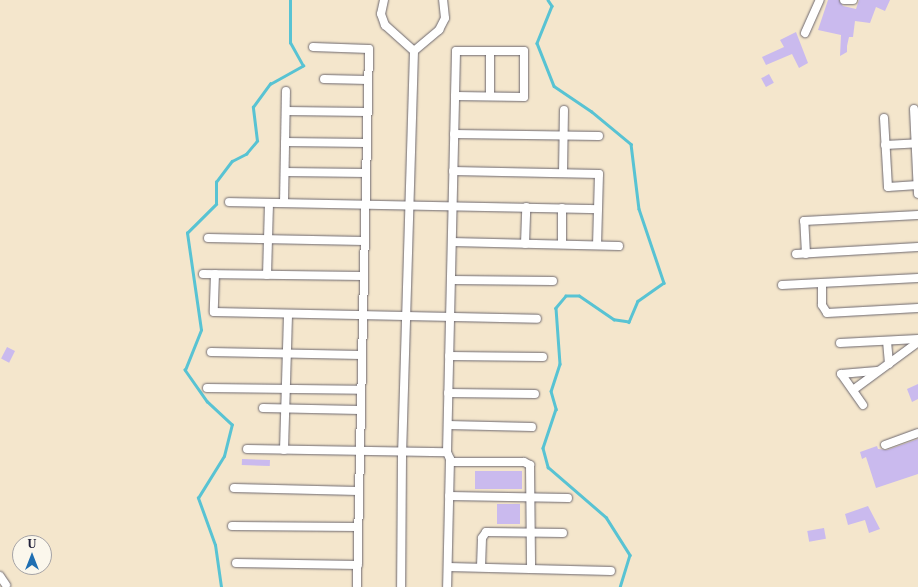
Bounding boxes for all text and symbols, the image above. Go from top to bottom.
north arrow [12,535,52,575]
text: U [28,537,36,551]

